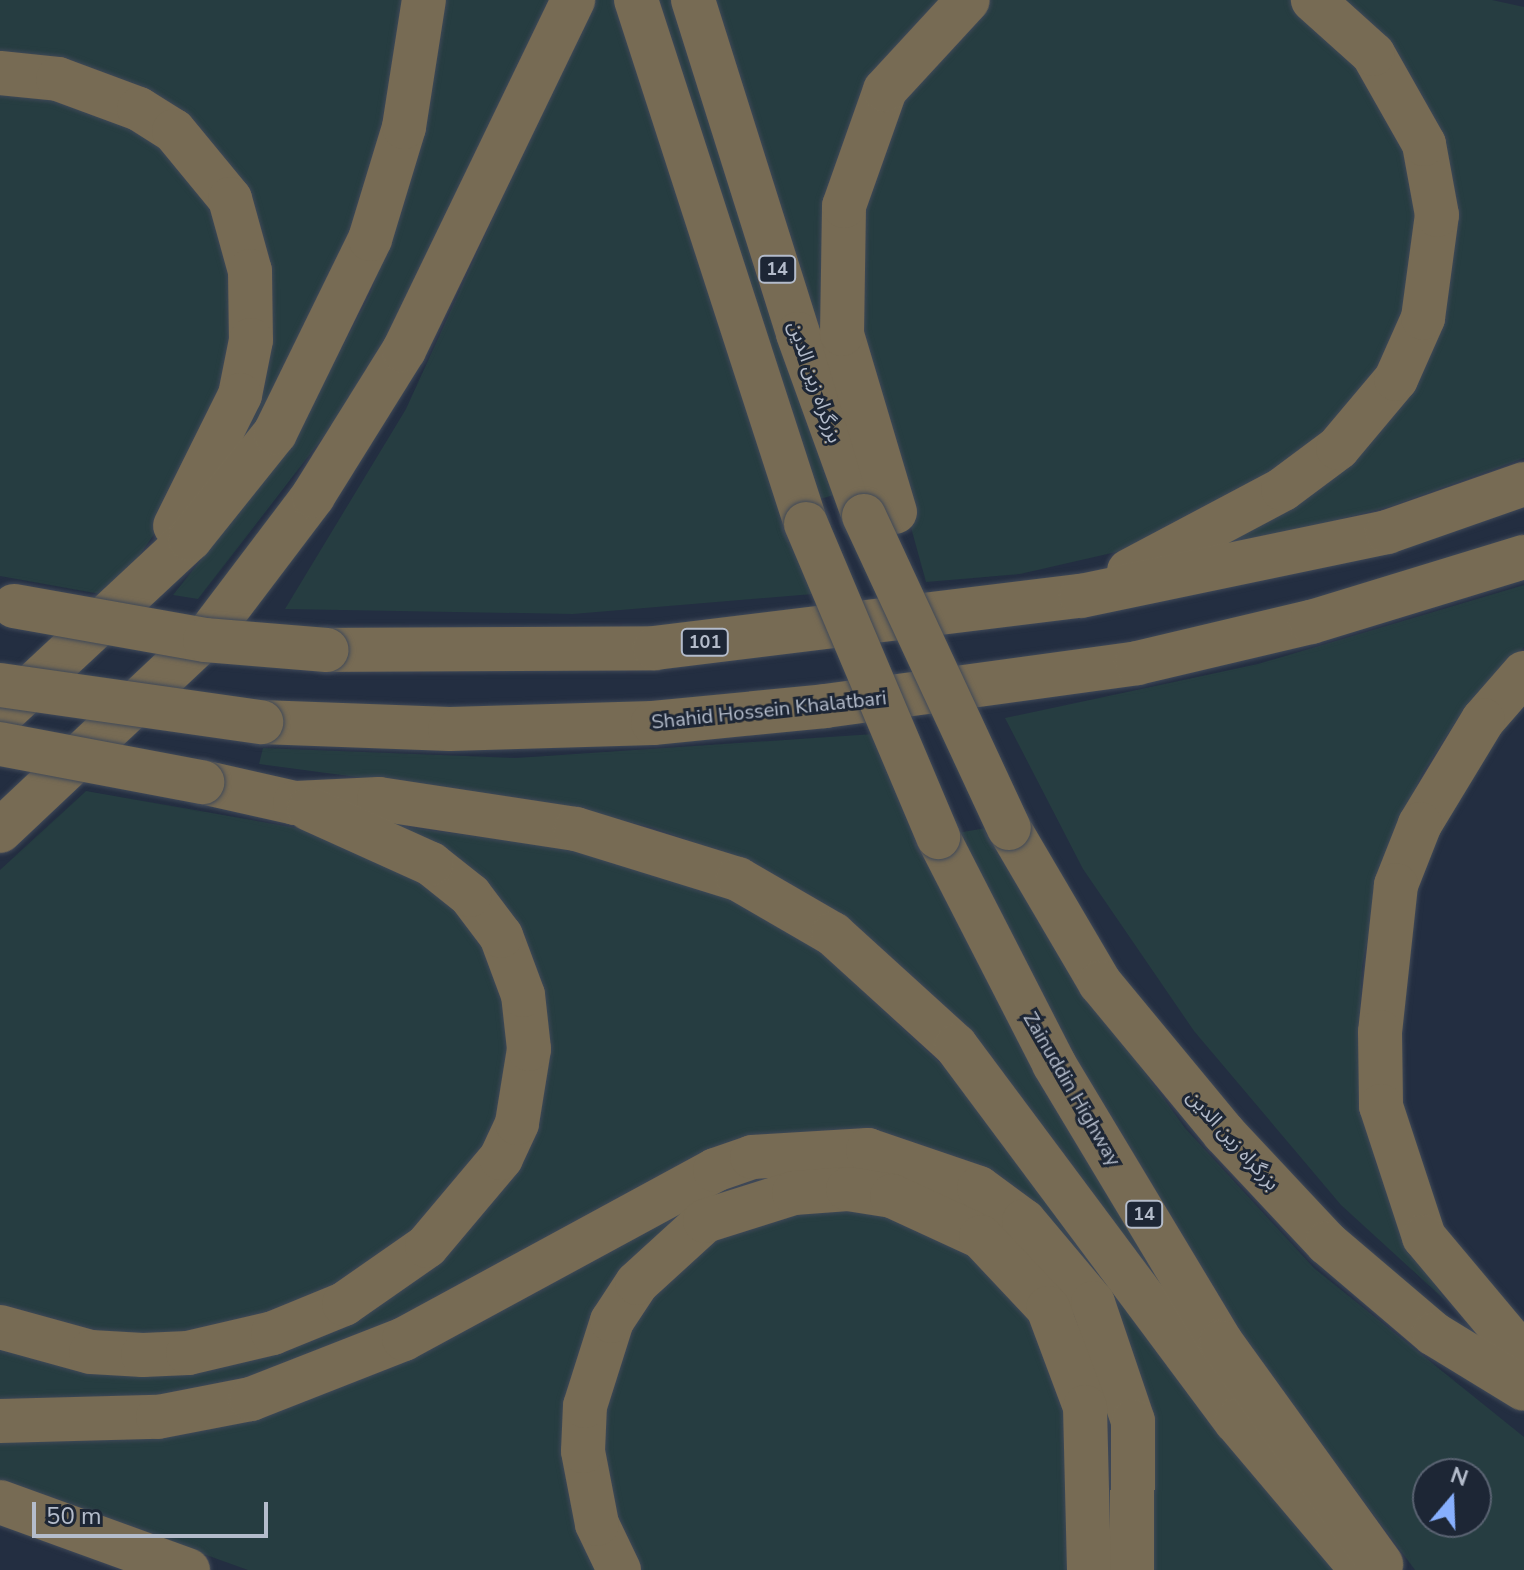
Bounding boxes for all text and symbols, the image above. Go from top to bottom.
road number: 14 [757,255,797,283]
street label: بزرگراه زین الدین [783,318,847,446]
road number: 101 [679,628,731,656]
street label: Shahid Hossein Khalatbari [650,686,888,734]
street label: Zainuddin Highway [1018,1008,1126,1170]
street label: بزرگراه زین الدین [1182,1085,1284,1195]
road number: 14 [1124,1200,1164,1228]
north arrow [1412,1458,1492,1538]
text: N [1446,1460,1472,1494]
scale bar [36,1486,272,1536]
text: 50 m [46,1500,102,1532]

